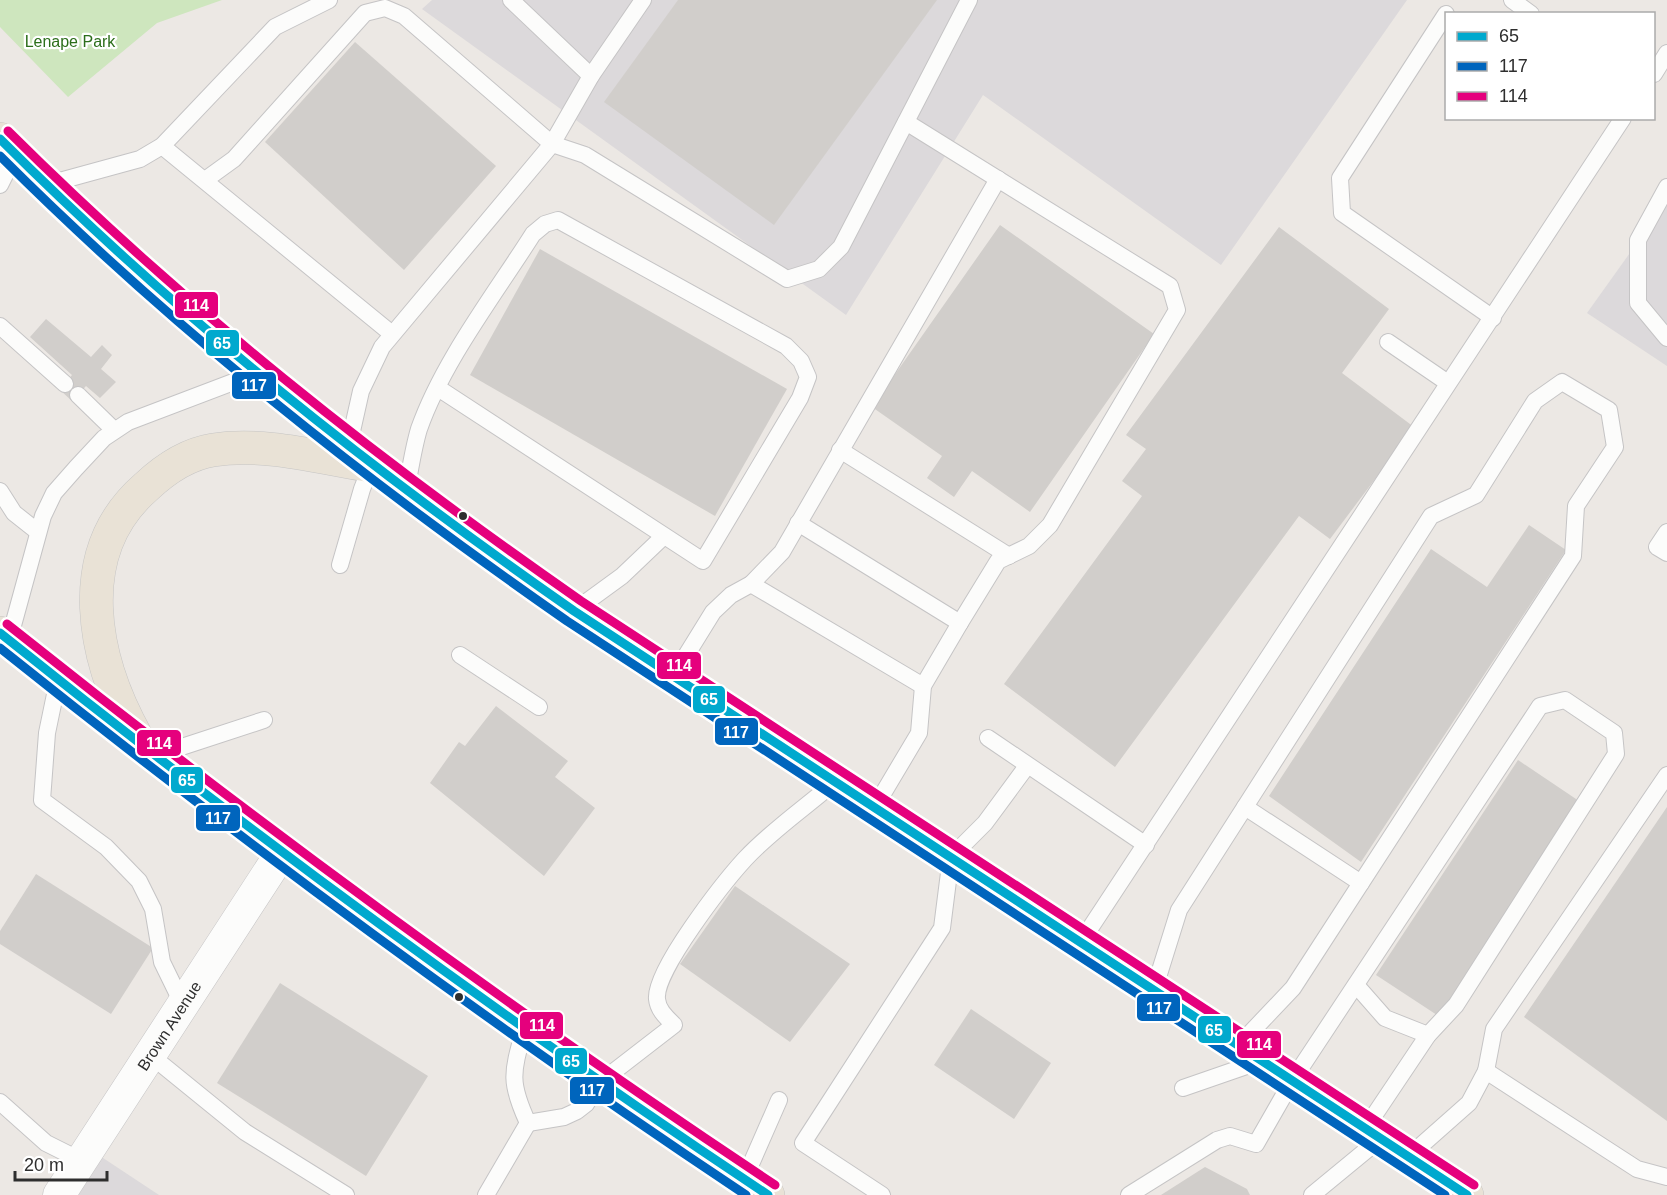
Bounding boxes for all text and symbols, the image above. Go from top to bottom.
legend [1445,12,1655,120]
text: 65 [1499,26,1519,46]
park label: Lenape Park [25,33,116,50]
text: 117 [1499,56,1528,76]
text: 114 [1499,86,1528,106]
line badge: 114 [174,291,219,319]
text: 114 [183,297,209,314]
line badge: 65 [205,329,240,357]
text: 65 [213,335,231,352]
line badge: 117 [231,371,277,400]
text: 117 [241,377,267,394]
unlabelled marker [457,510,469,522]
line badge: 114 [656,651,702,680]
text: 114 [666,657,692,674]
line badge: 65 [692,685,726,714]
text: 65 [700,691,718,708]
line badge: 117 [714,717,759,746]
text: 117 [723,724,749,741]
line badge: 114 [136,729,182,757]
text: 114 [146,735,172,752]
line badge: 65 [170,766,204,794]
text: 65 [178,772,196,789]
line badge: 117 [195,804,241,832]
text: 117 [205,810,231,827]
street label: Brown Avenue [134,978,205,1074]
unlabelled marker [453,991,465,1003]
line badge: 117 [1136,993,1181,1022]
text: 117 [1146,1000,1172,1017]
line badge: 114 [519,1011,564,1040]
line badge: 65 [1197,1015,1232,1044]
text: 114 [529,1017,555,1034]
text: 65 [1205,1022,1223,1039]
line badge: 114 [1236,1030,1282,1059]
text: 114 [1246,1036,1272,1053]
line badge: 65 [554,1047,588,1075]
text: 65 [562,1053,580,1070]
line badge: 117 [569,1076,615,1105]
text: 117 [579,1082,605,1099]
scale bar [15,1144,106,1182]
text: 20 m [24,1155,64,1175]

